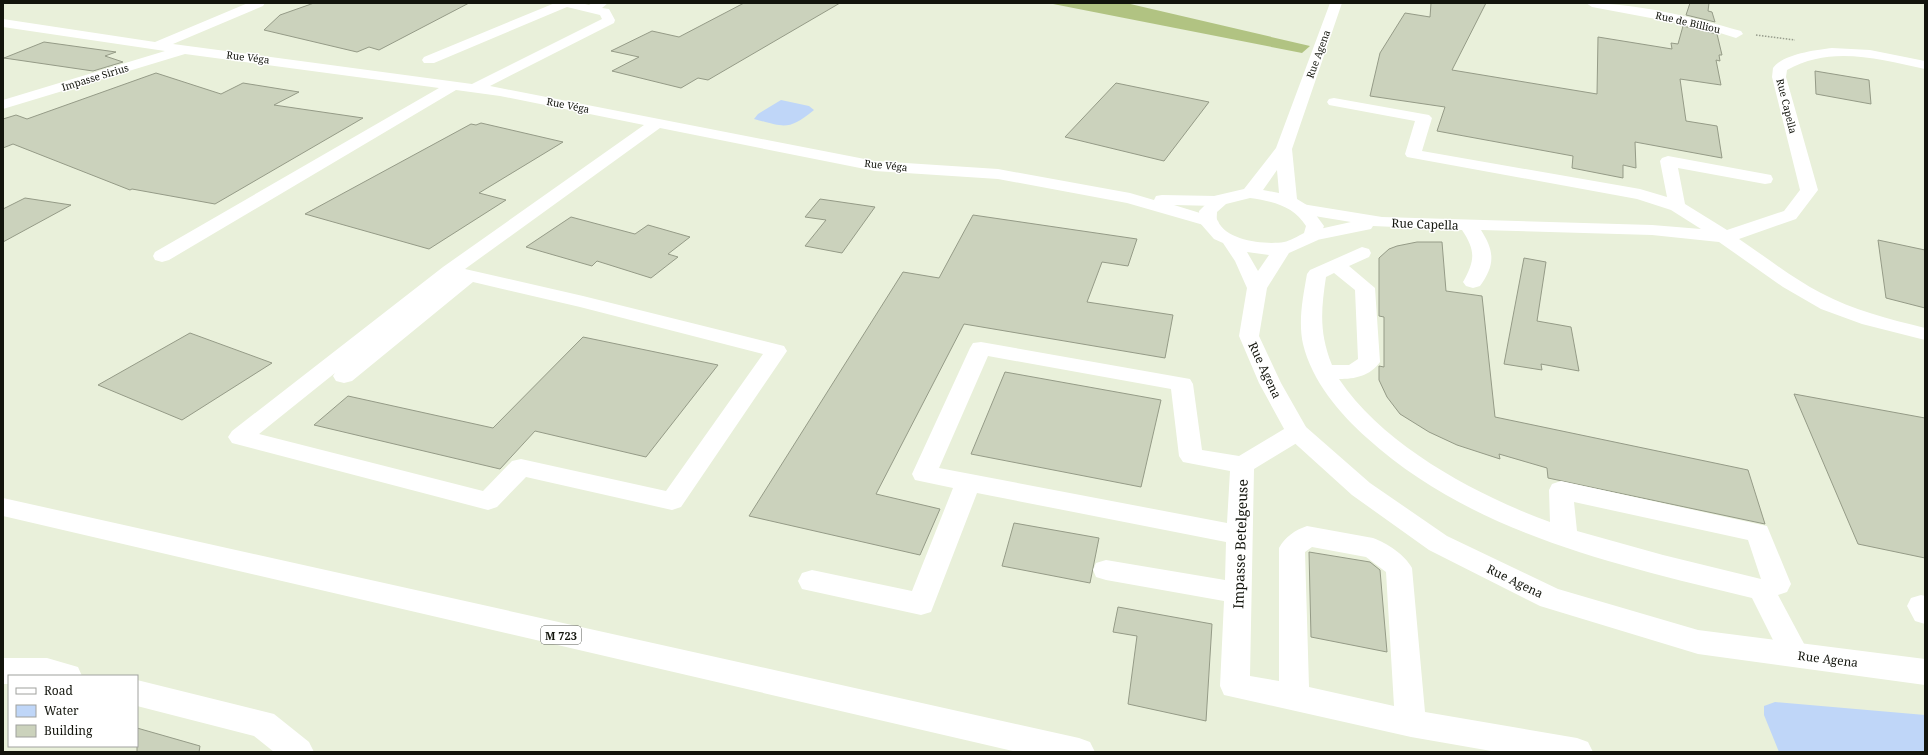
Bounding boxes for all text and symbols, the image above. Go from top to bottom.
street label: Rue de Billiou [1654,8,1722,36]
street label: Rue Agena [1303,28,1333,80]
street label: Rue Véga [226,47,271,67]
street label: Impasse Sirius [60,60,131,94]
street label: Rue Capella [1773,77,1801,135]
street label: Rue Véga [545,94,591,116]
street label: Rue Véga [864,156,909,174]
street label: Rue Capella [1391,214,1459,234]
street label: Rue Agena [1244,339,1286,401]
street label: Impasse Betelgeuse [1228,479,1252,609]
street label: Rue Agena [1484,560,1546,602]
road number: M 723 [541,626,581,644]
street label: Rue Agena [1797,647,1859,671]
legend [8,675,138,747]
text: Road [44,682,74,699]
text: Water [44,702,79,719]
text: Building [44,722,93,739]

